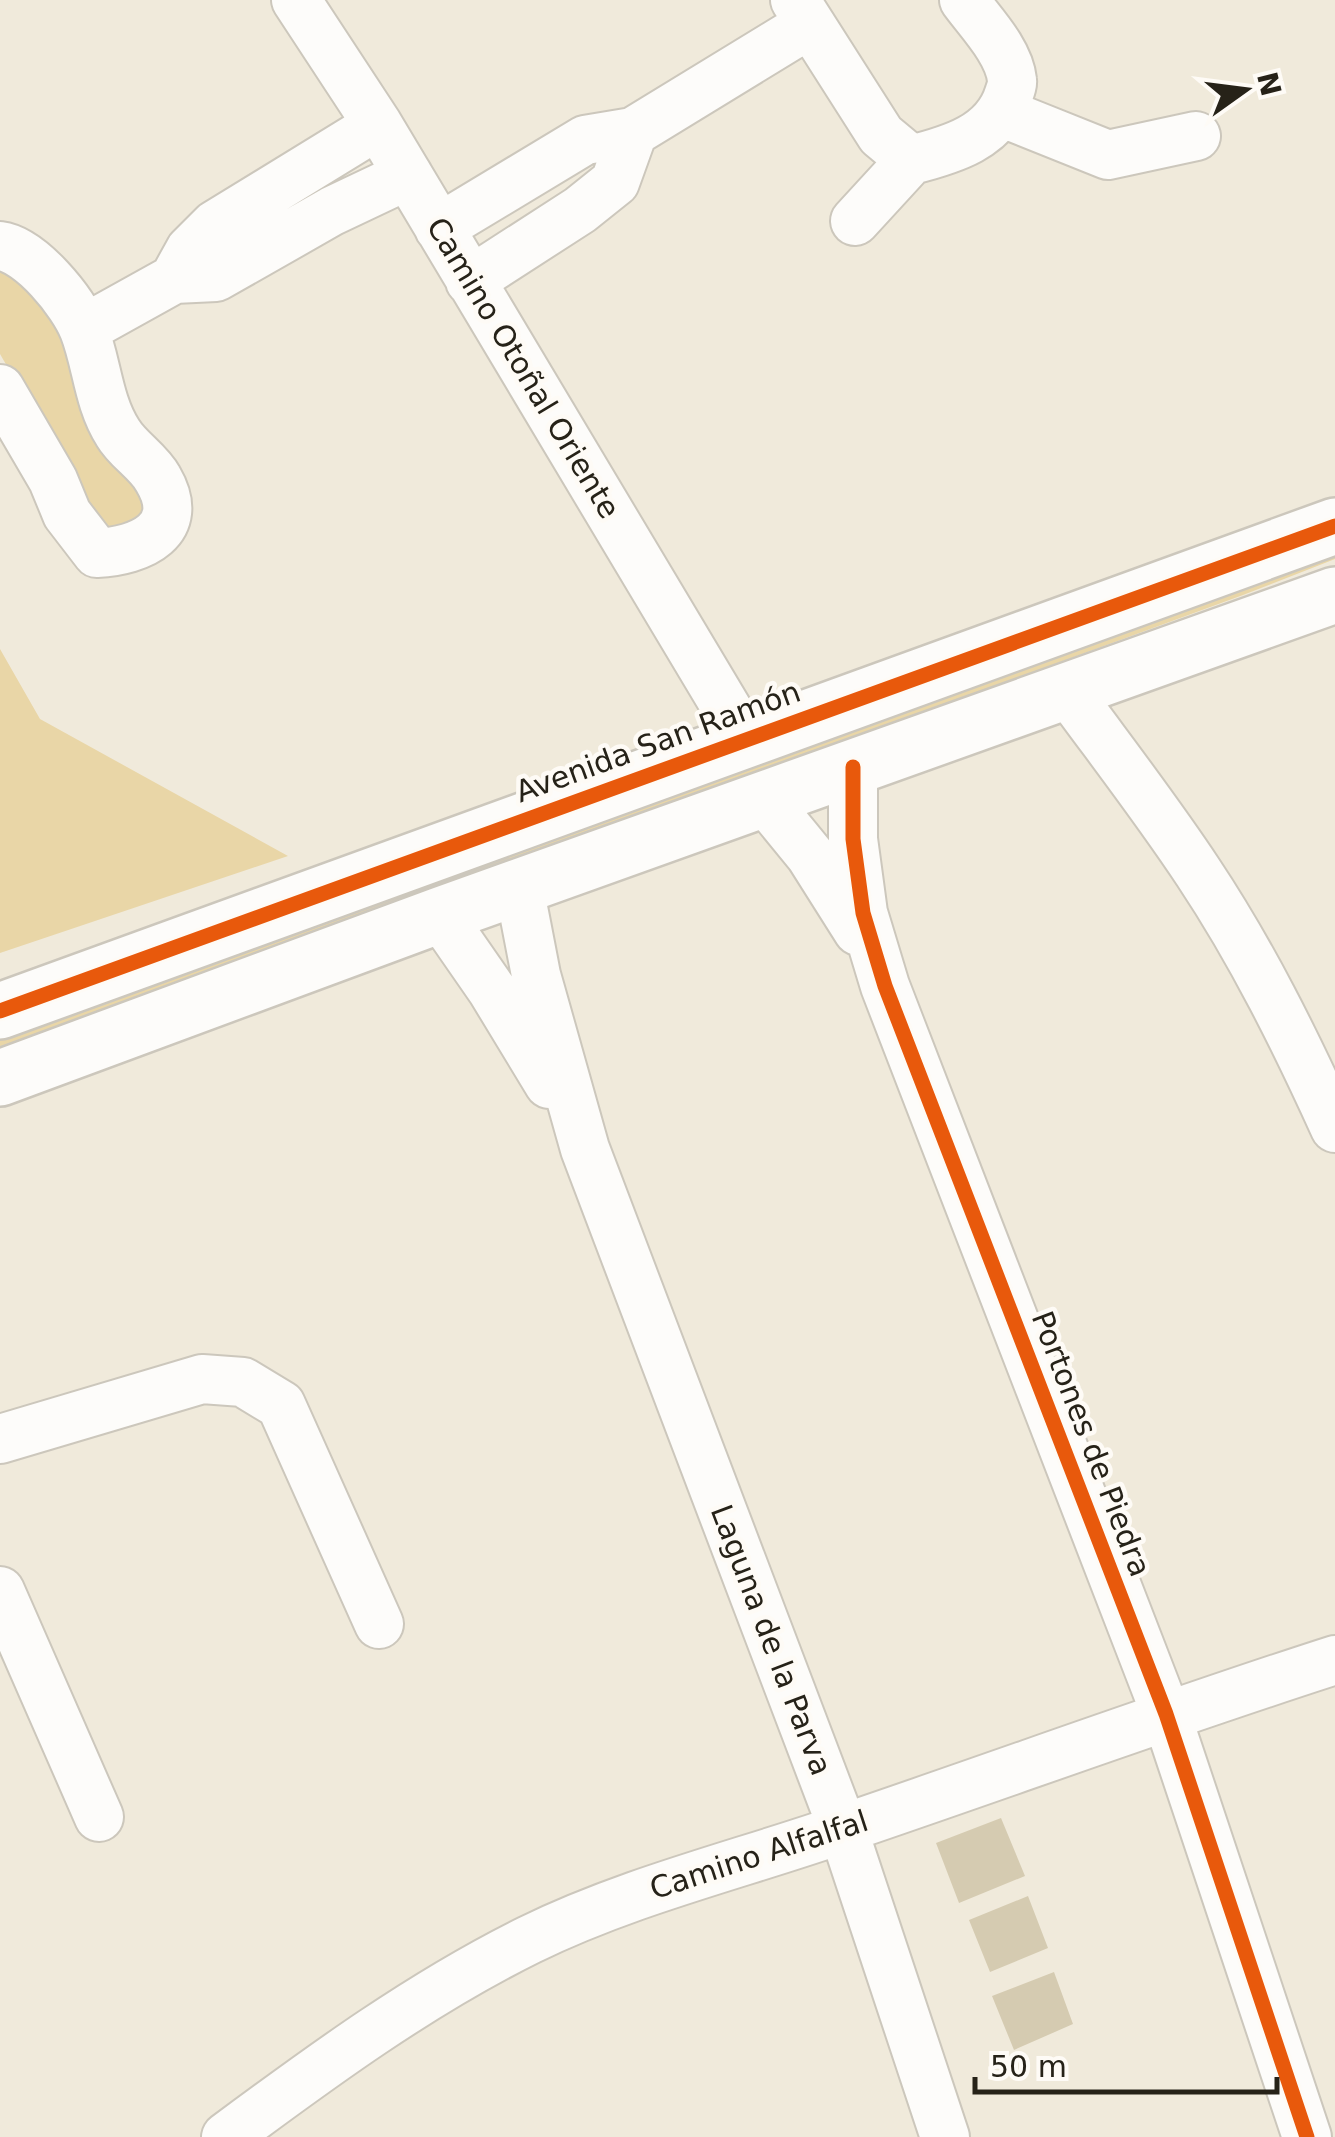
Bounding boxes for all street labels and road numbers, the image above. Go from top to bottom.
street label: Camino Otoñal Oriente [420,211,627,525]
street label: Avenida San Ramón [511,674,805,809]
street label: Portones de Piedra [1025,1306,1158,1581]
street label: Laguna de la Parva [704,1500,839,1780]
street label: Camino Alfalfal [645,1803,872,1906]

